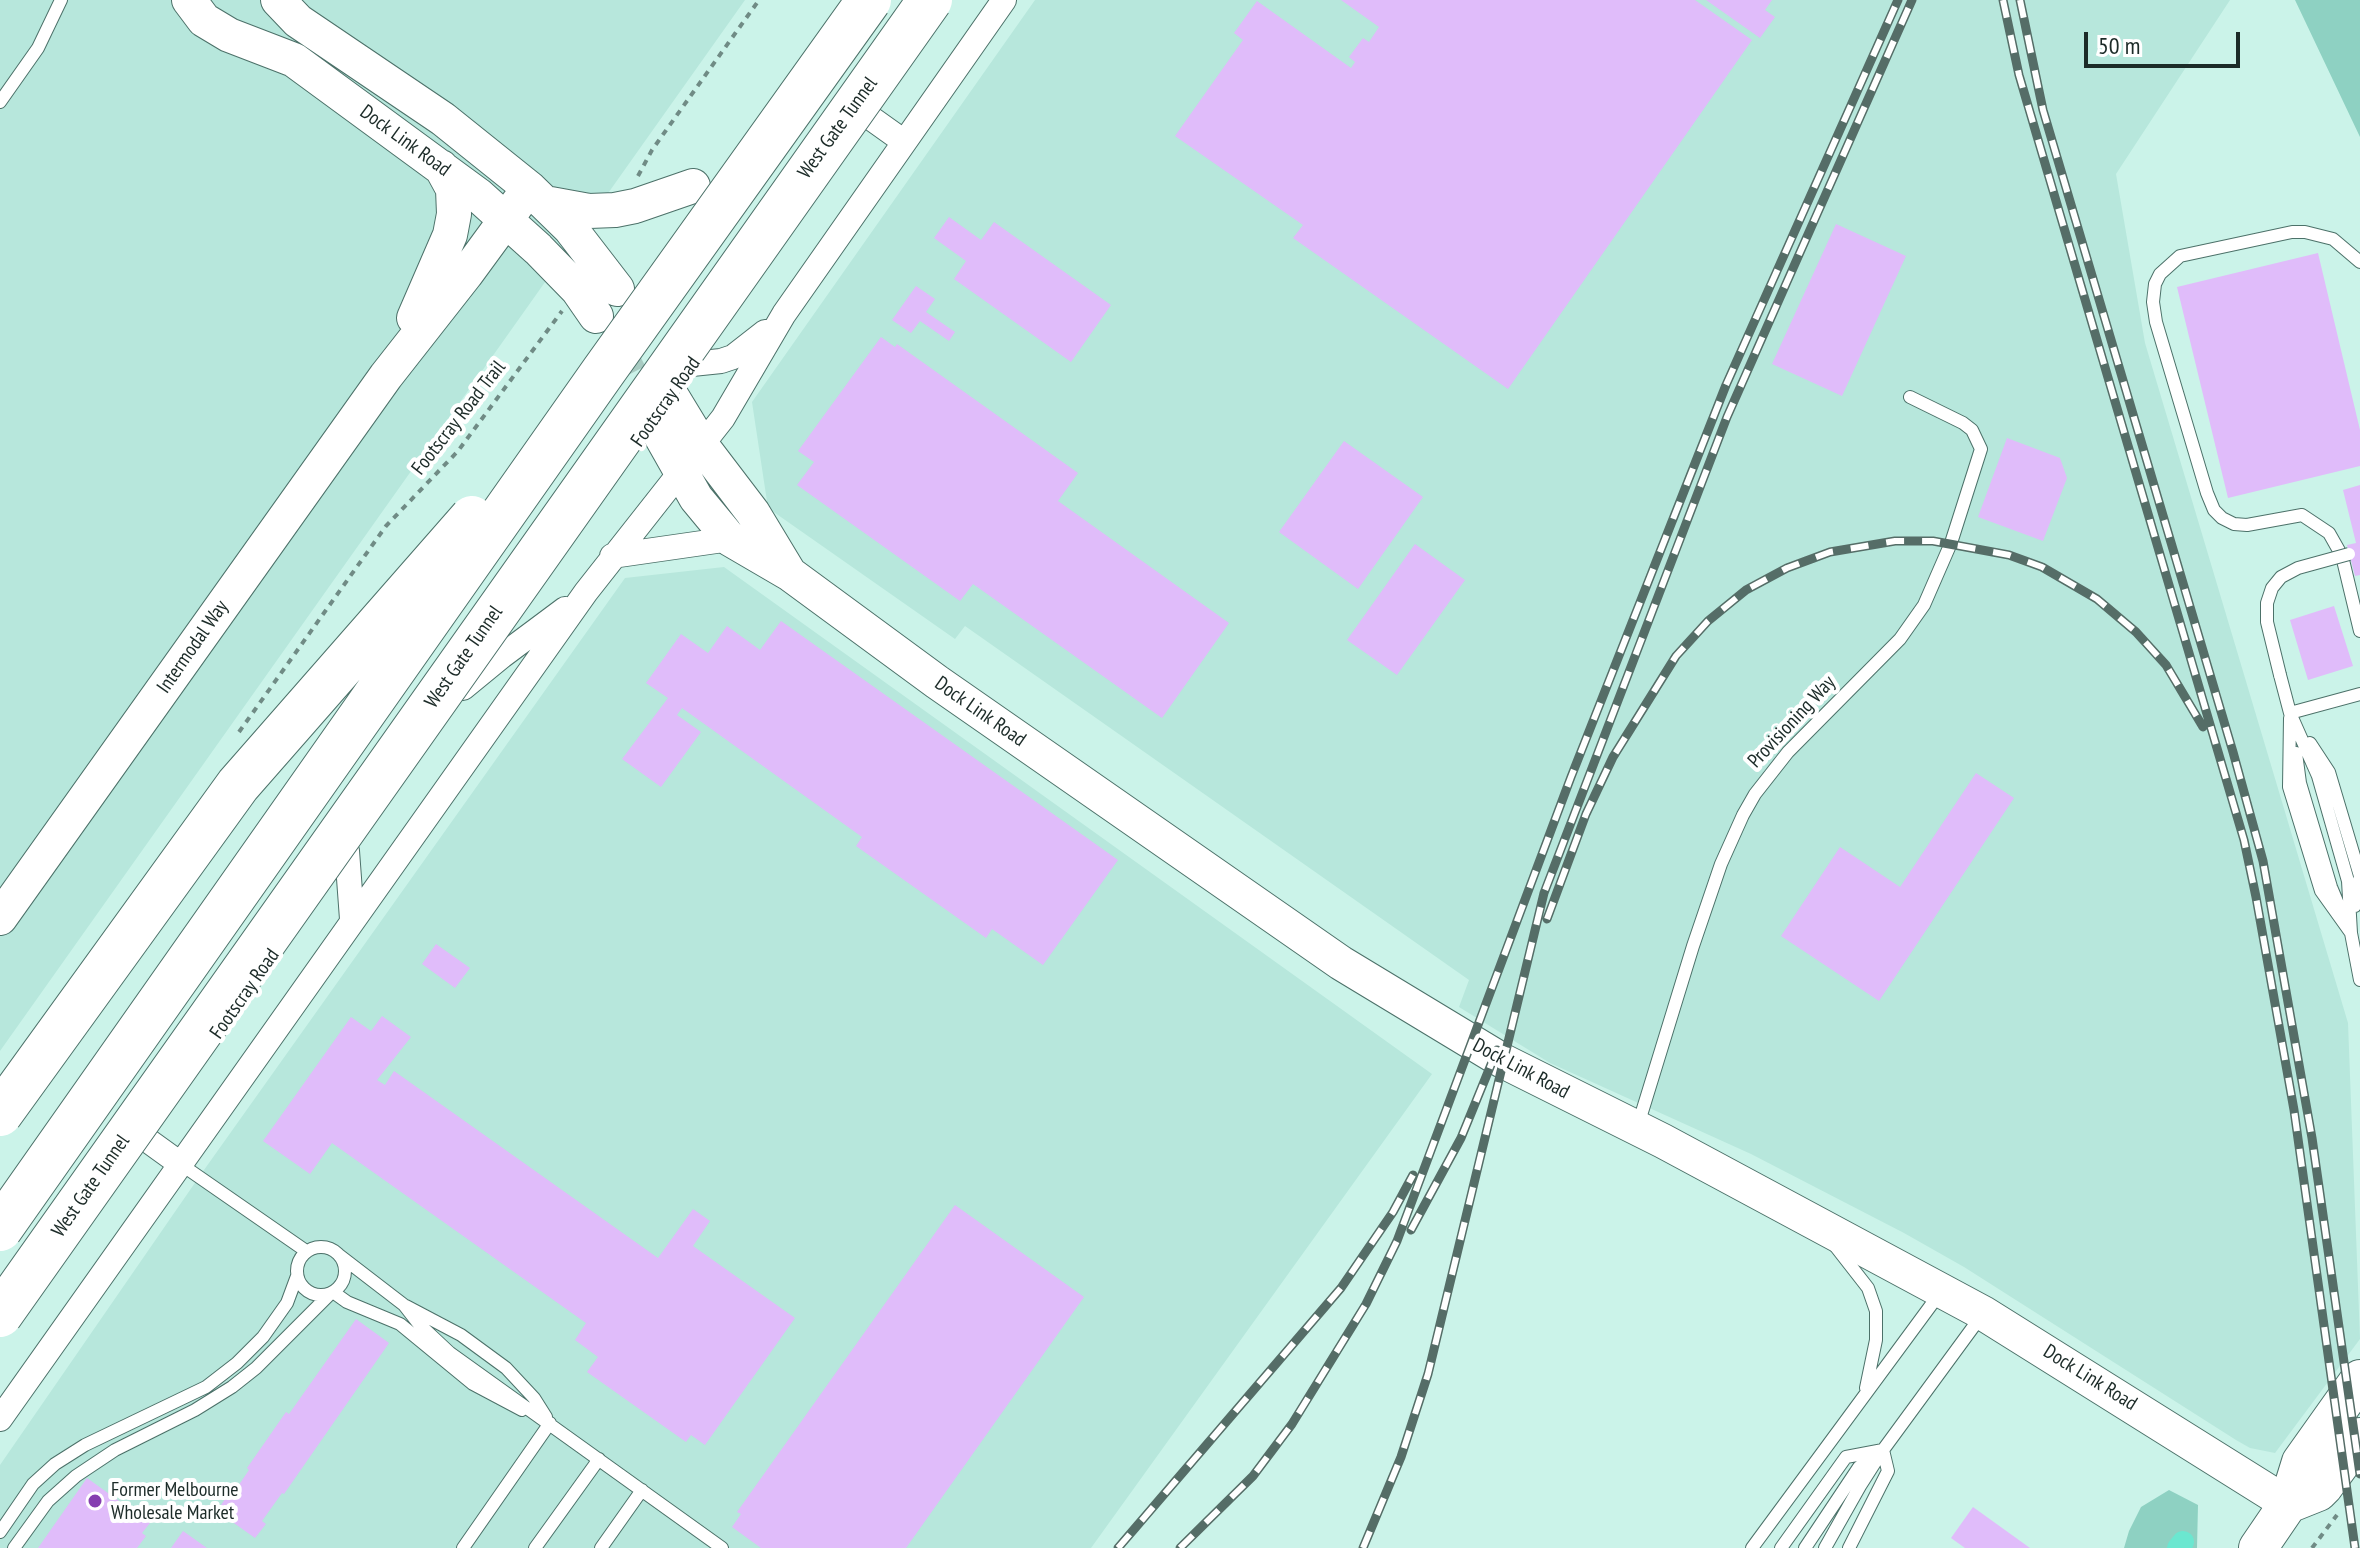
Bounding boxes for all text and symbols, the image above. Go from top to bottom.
scale bar [2088,16,2244,66]
text: 50 m [2098,30,2140,61]
street label: West Gate Tunnel [793,73,883,183]
street label: Dock Link Road [355,100,455,182]
street label: Footscray Road [626,352,706,452]
street label: Footscray Road Trail [407,356,511,480]
street label: Intermodal Way [152,596,234,698]
street label: West Gate Tunnel [420,601,508,713]
street label: Provisioning Way [1743,671,1841,773]
street label: Dock Link Road [930,672,1030,752]
street label: Footscray Road [205,944,285,1044]
street label: Dock Link Road [1469,1034,1573,1104]
street label: West Gate Tunnel [47,1130,135,1242]
street label: Dock Link Road [2039,1340,2141,1416]
place label: Former Melbourne Wholesale Market [111,1478,239,1525]
marker: Former Melbourne Wholesale Market [86,1492,104,1510]

